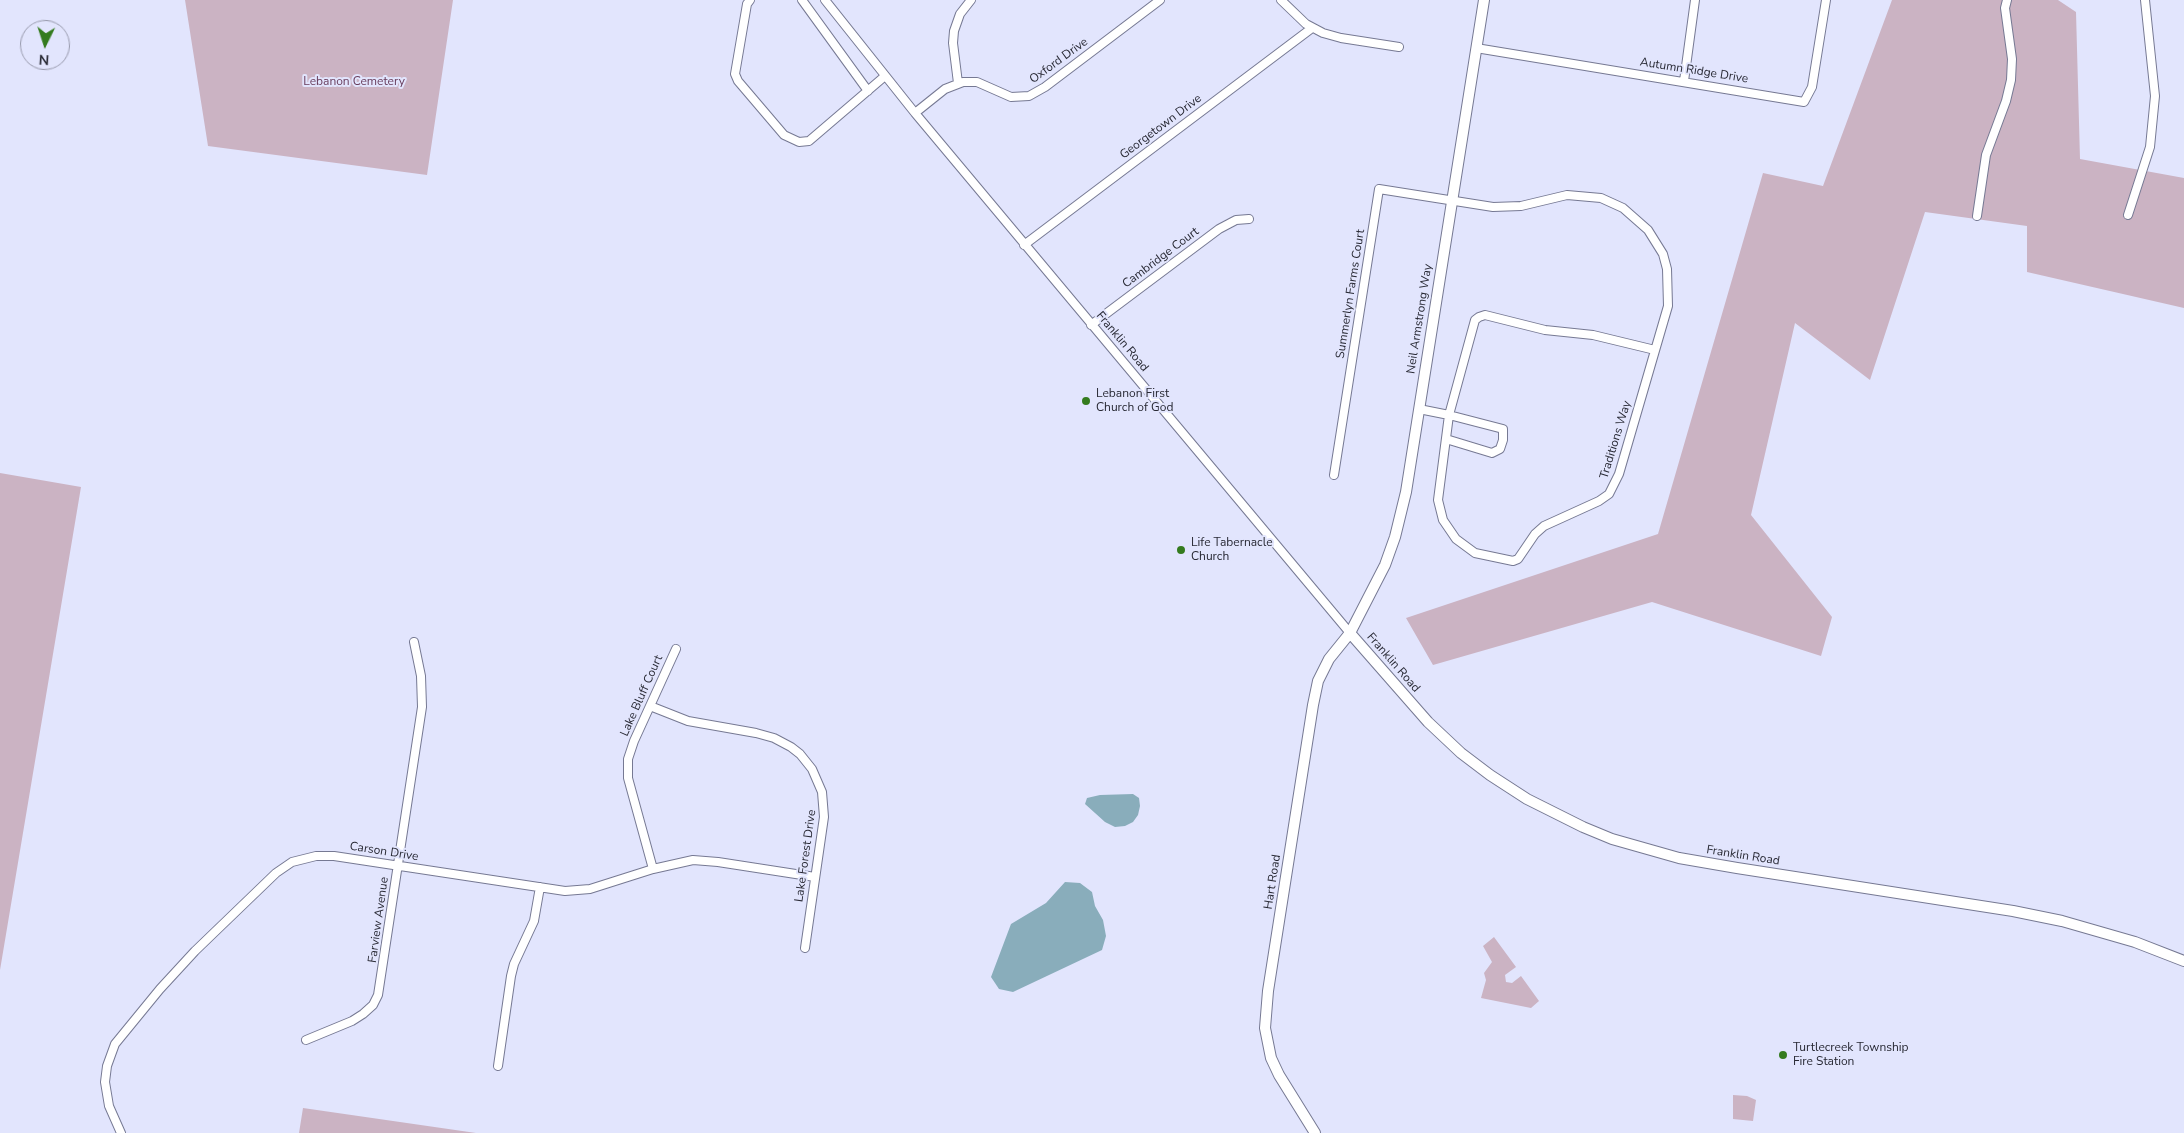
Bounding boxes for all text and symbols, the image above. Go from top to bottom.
north arrow [20,20,70,70]
street label: Oxford Drive [1027,35,1091,87]
text: N [38,50,50,69]
street label: Autumn Ridge Drive [1639,55,1749,87]
park label: Lebanon Cemetery [303,75,405,89]
street label: Georgetown Drive [1117,92,1205,162]
street label: Cambridge Court [1120,225,1202,291]
street label: Summerlyn Farms Court [1334,228,1368,360]
street label: Neil Armstrong Way [1404,263,1436,375]
street label: Franklin Road [1093,309,1151,375]
place label: Lebanon First Church of God [1096,387,1173,415]
marker: Lebanon First Church of God [1080,395,1092,407]
street label: Traditions Way [1597,399,1635,481]
place label: Life Tabernacle Church [1191,536,1273,564]
marker: Life Tabernacle Church [1175,544,1187,556]
street label: Franklin Road [1363,630,1423,696]
street label: Lake Bluff Court [618,653,666,739]
street label: Lake Forest Drive [792,809,820,903]
street label: Carson Drive [349,839,419,865]
street label: Franklin Road [1705,843,1781,869]
street label: Hart Road [1262,854,1284,910]
street label: Farview Avenue [366,876,392,964]
place label: Turtlecreek Township Fire Station [1793,1041,1909,1069]
marker: Turtlecreek Township Fire Station [1777,1049,1789,1061]

